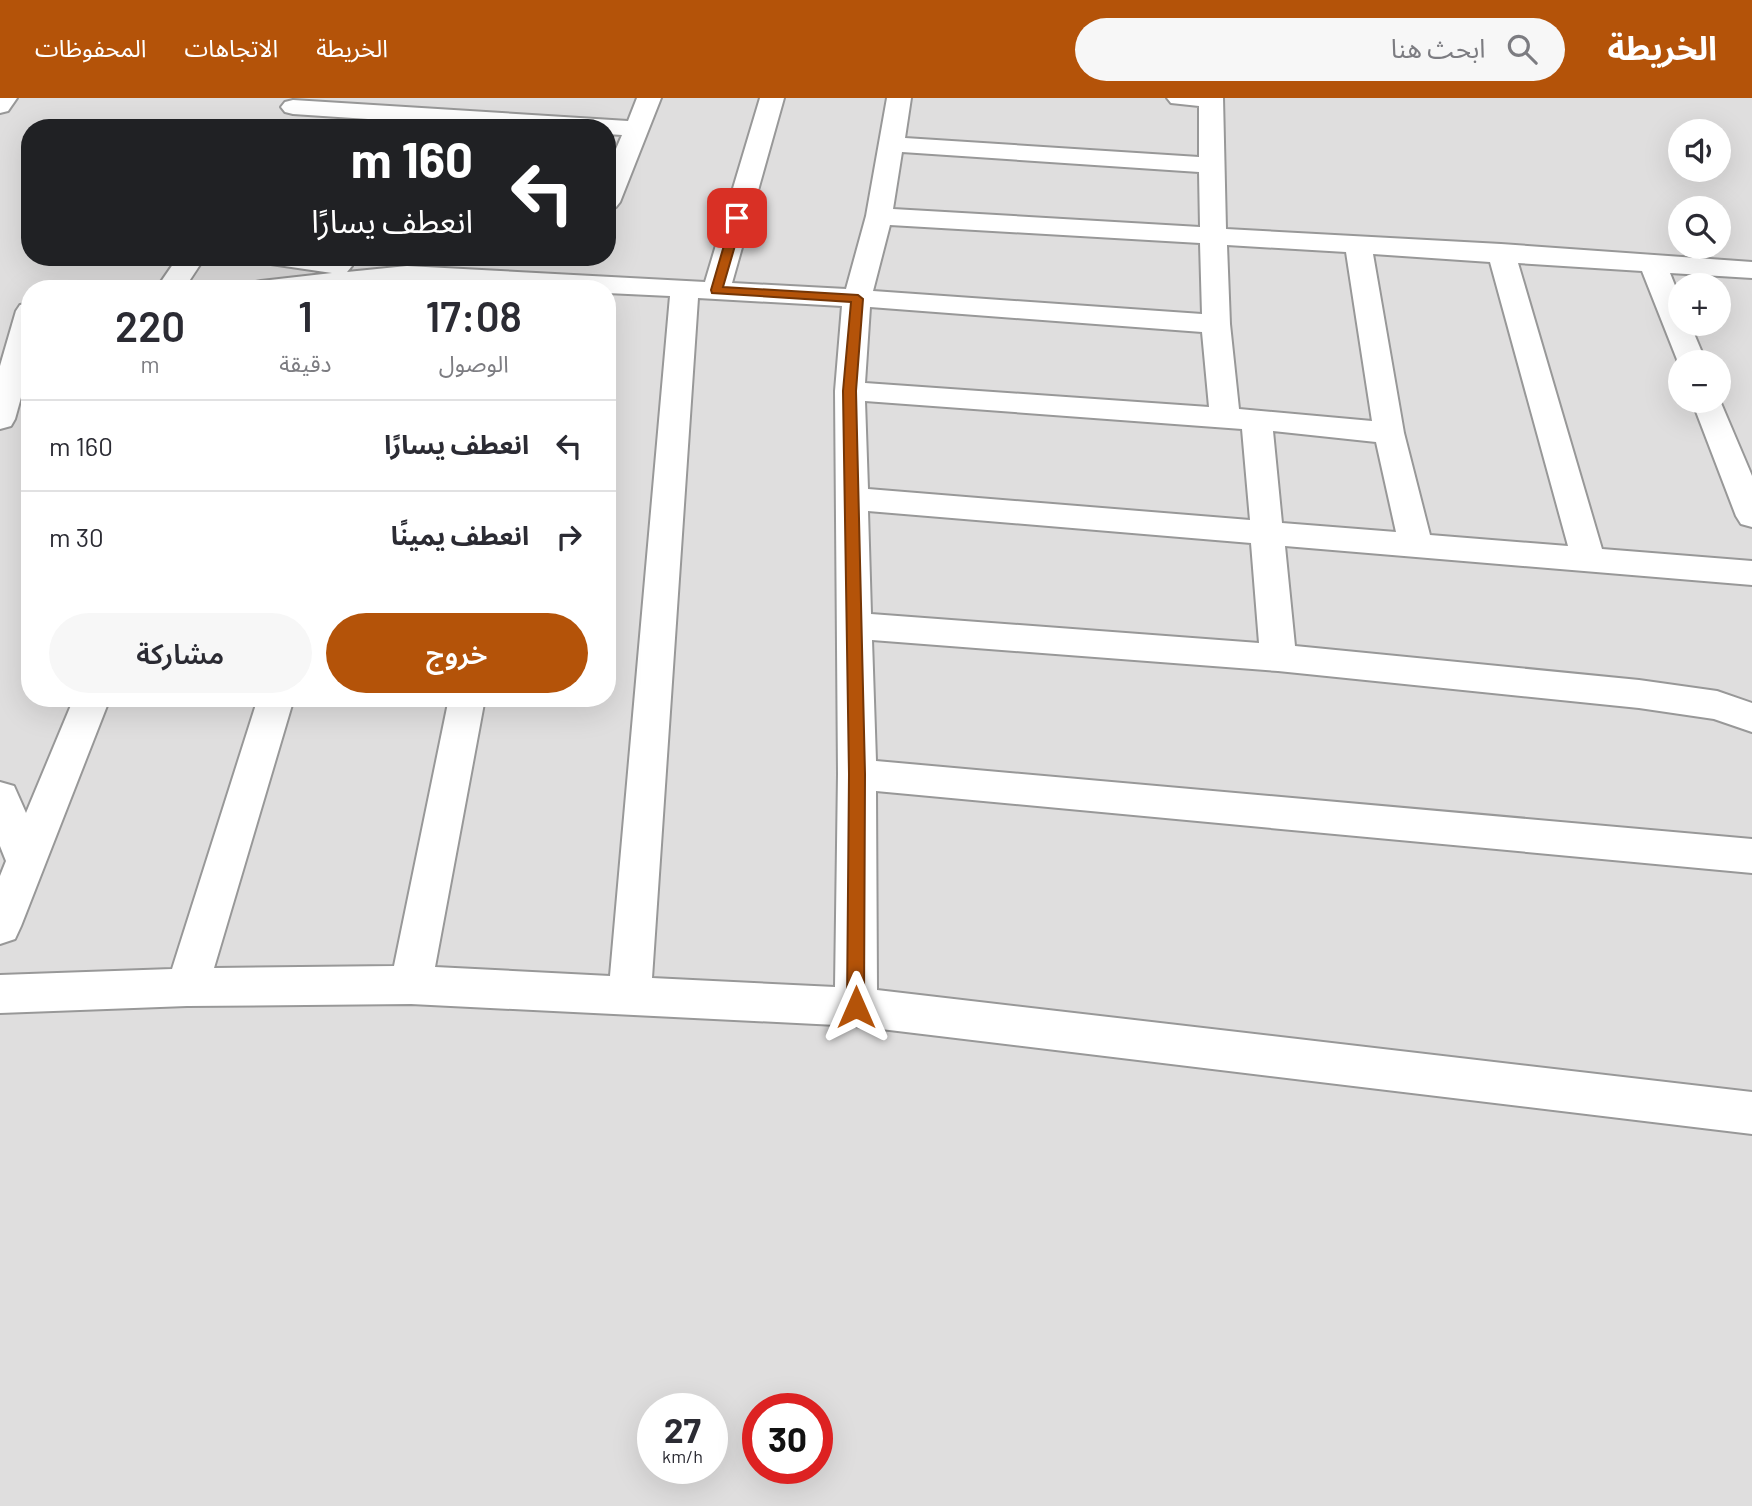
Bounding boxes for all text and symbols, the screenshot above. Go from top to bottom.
search box [1075,18,1565,81]
text: الخريطة [1607,27,1717,67]
icon: search [1503,30,1541,68]
text: ابحث هنا [1391,32,1485,63]
text: المحفوظات [35,33,146,62]
text: الاتجاهات [184,33,278,62]
text: الخريطة [316,33,388,62]
map controls [1668,119,1731,413]
button: sound [1668,119,1731,182]
text: 160 m [351,129,473,188]
icon: left [497,147,588,238]
pin [707,188,767,248]
button: search [1668,196,1731,259]
icon: arrive [718,199,756,237]
text: انعطف يسارًا [311,201,473,239]
button: + [1668,273,1731,336]
text: 1 [298,290,313,340]
text: 17:08 [426,290,522,340]
text: 220 [115,300,185,350]
text: دقيقة [279,349,332,377]
text: الوصول [439,349,509,377]
text: m [141,350,160,378]
button: − [1668,350,1731,413]
icon: left [550,427,588,465]
text: انعطف يسارًا [384,428,529,459]
text: 160 m [49,430,113,461]
icon: right [550,518,588,556]
text: انعطف يمينًا [391,519,529,550]
text: 30 m [49,521,104,552]
button: مشاركة [49,613,312,693]
button: خروج [326,613,588,693]
position arrow [819,970,893,1044]
speed limit sign: 30 [742,1393,833,1484]
text: 27 [664,1408,701,1450]
text: km/h [662,1445,703,1467]

